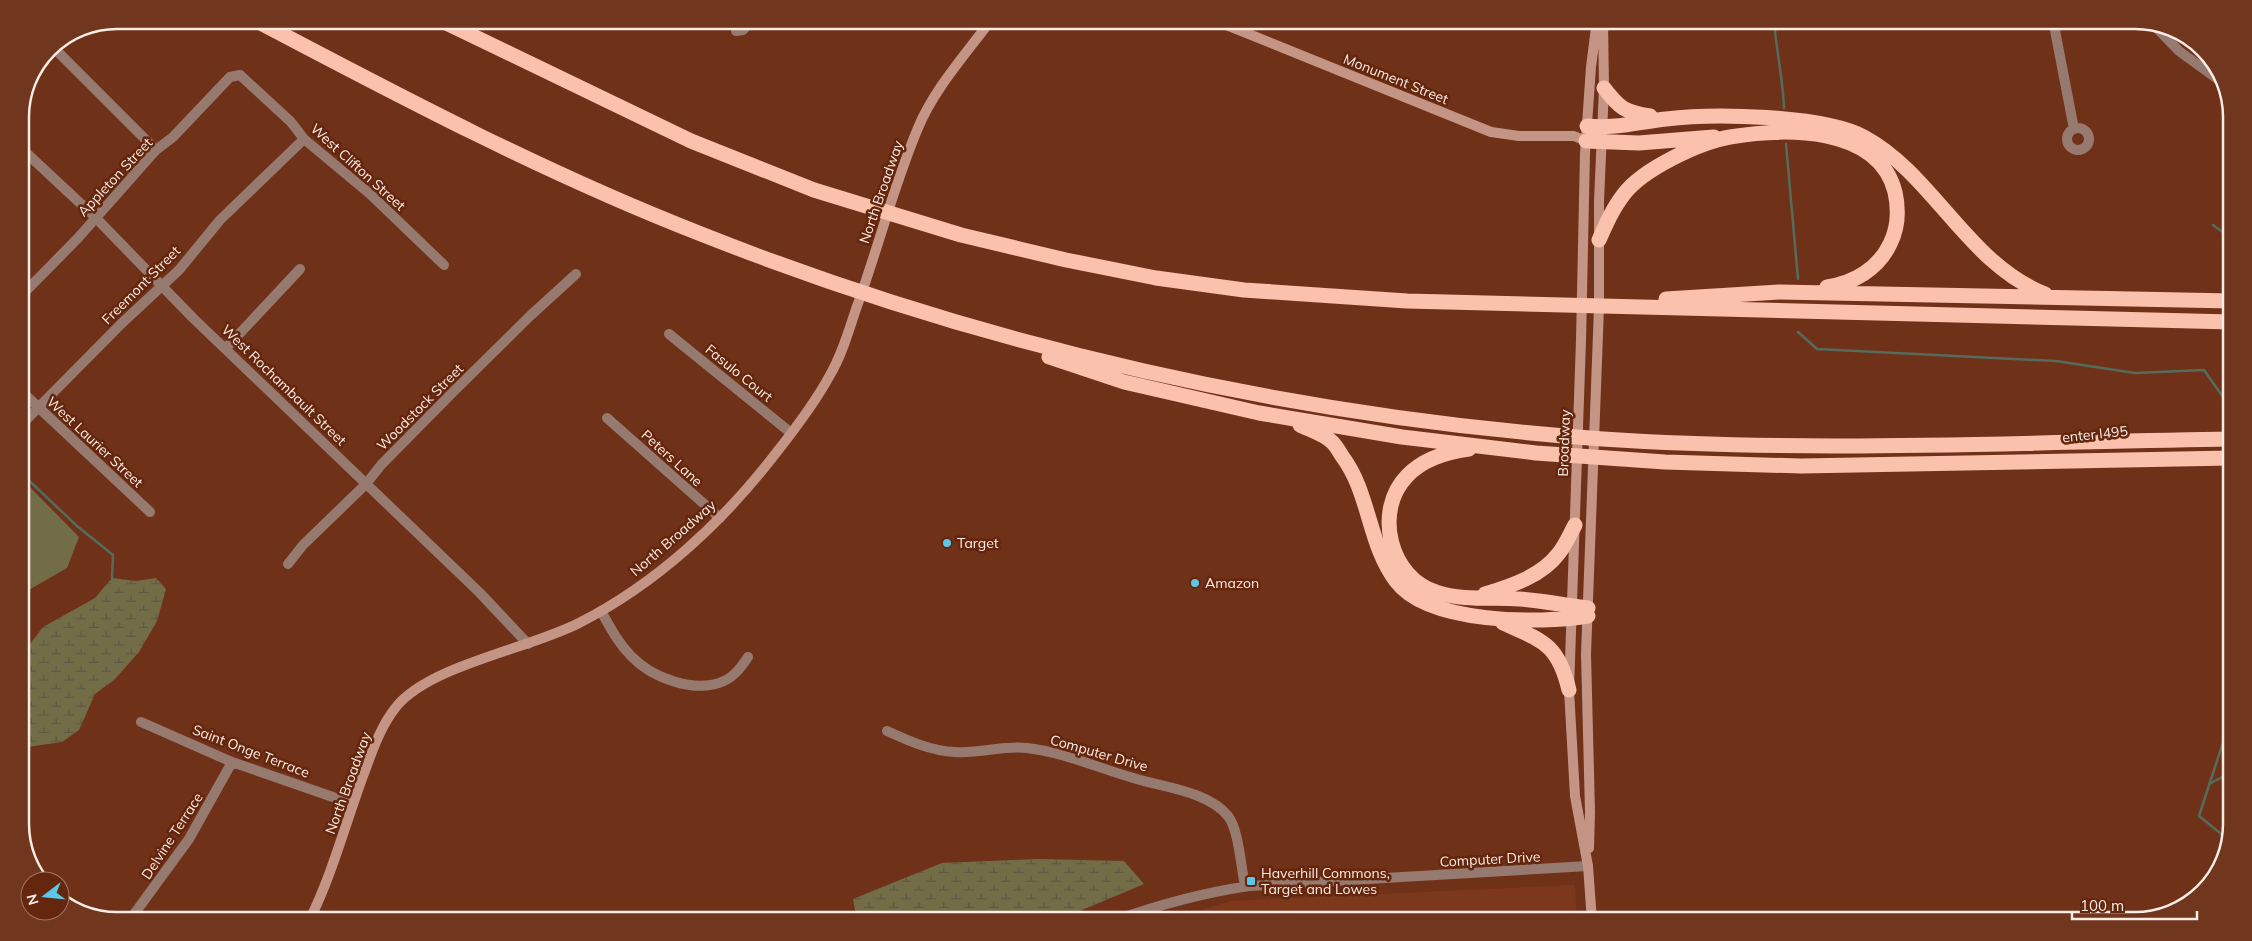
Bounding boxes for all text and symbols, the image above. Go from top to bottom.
street label: Monument Street [1341,50,1451,108]
street label: West Clifton Street [307,120,409,215]
street label: Appleton Street [74,134,156,220]
street label: North Broadway [855,138,907,246]
street label: Freemont Street [98,242,184,328]
street label: West Rochambault Street [218,321,350,449]
street label: Fasulo Court [702,340,776,406]
street label: Woodstock Street [373,360,467,454]
street label: West Laurier Street [43,393,147,491]
street label: Broadway [1554,409,1574,477]
street label: enter I495 [2061,422,2129,446]
street label: Peters Lane [638,426,706,490]
street label: North Broadway [626,495,720,580]
place label: Target [957,534,999,552]
marker: Target [941,537,953,549]
place label: Amazon [1205,574,1259,592]
marker: Amazon [1189,577,1201,589]
street label: Saint Onge Terrace [190,720,312,782]
street label: North Broadway [321,729,375,837]
street label: Computer Drive [1048,730,1150,776]
street label: Delvine Terrace [137,789,207,883]
street label: Computer Drive [1439,847,1541,871]
place label: Haverhill Commons, Target and Lowes [1261,864,1390,898]
north arrow [20,871,70,921]
marker: Haverhill Commons, Target and Lowes [1245,875,1257,887]
scale bar [2072,888,2197,920]
text: N [22,892,43,907]
text: 100 m [2080,896,2124,915]

